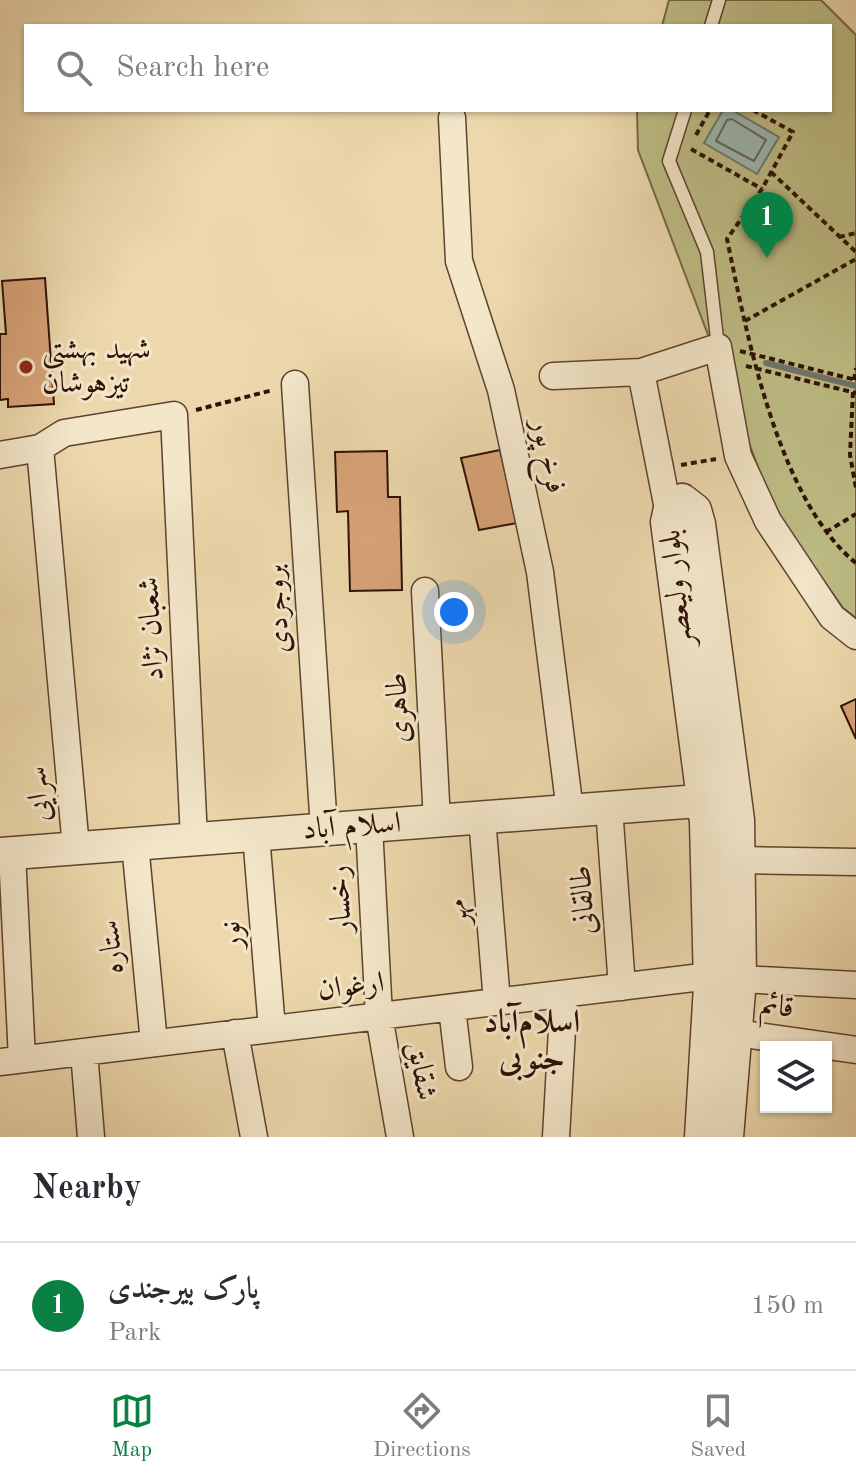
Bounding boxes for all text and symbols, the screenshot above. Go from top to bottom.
search box [24,24,832,112]
icon: search [52,46,96,90]
text: Search here [116,53,270,83]
pin: 1 [741,192,793,258]
place label: شهید بهشتی تیزهوشان [42,335,151,401]
marker: شهید بهشتی تیزهوشان [17,358,35,376]
street label: فرخ پور [516,413,571,498]
street label: بلوار ولیعصر [656,528,701,651]
street label: بروجردی [260,564,296,654]
street label: شعبان نژاد [134,576,171,682]
your location [434,592,474,632]
street label: طاهری [382,672,418,744]
street label: سرایی [22,765,59,823]
street label: اسلام آباد [301,804,403,854]
street label: طالقانی [567,864,601,936]
street label: رخسار [324,865,358,936]
street label: مهر [442,898,476,929]
street label: ستاره [94,918,130,976]
street label: نور [216,920,250,953]
street label: ارغوان [316,968,386,1008]
street label: قائم [757,989,796,1033]
district label: اسلام‌‌آباد جنوبی [484,1002,580,1081]
street label: شقایق [400,1039,441,1103]
map controls [760,1041,832,1113]
button: layers [760,1041,832,1113]
text: Nearby [32,1172,142,1206]
text: پارک بیرجندی [108,1275,259,1305]
text: 1 [50,1293,66,1319]
text: 150 m [751,1293,824,1319]
text: Park [108,1320,162,1346]
tab: Map [110,1389,154,1464]
tab: Directions [373,1389,471,1464]
tab: Saved [690,1389,746,1464]

